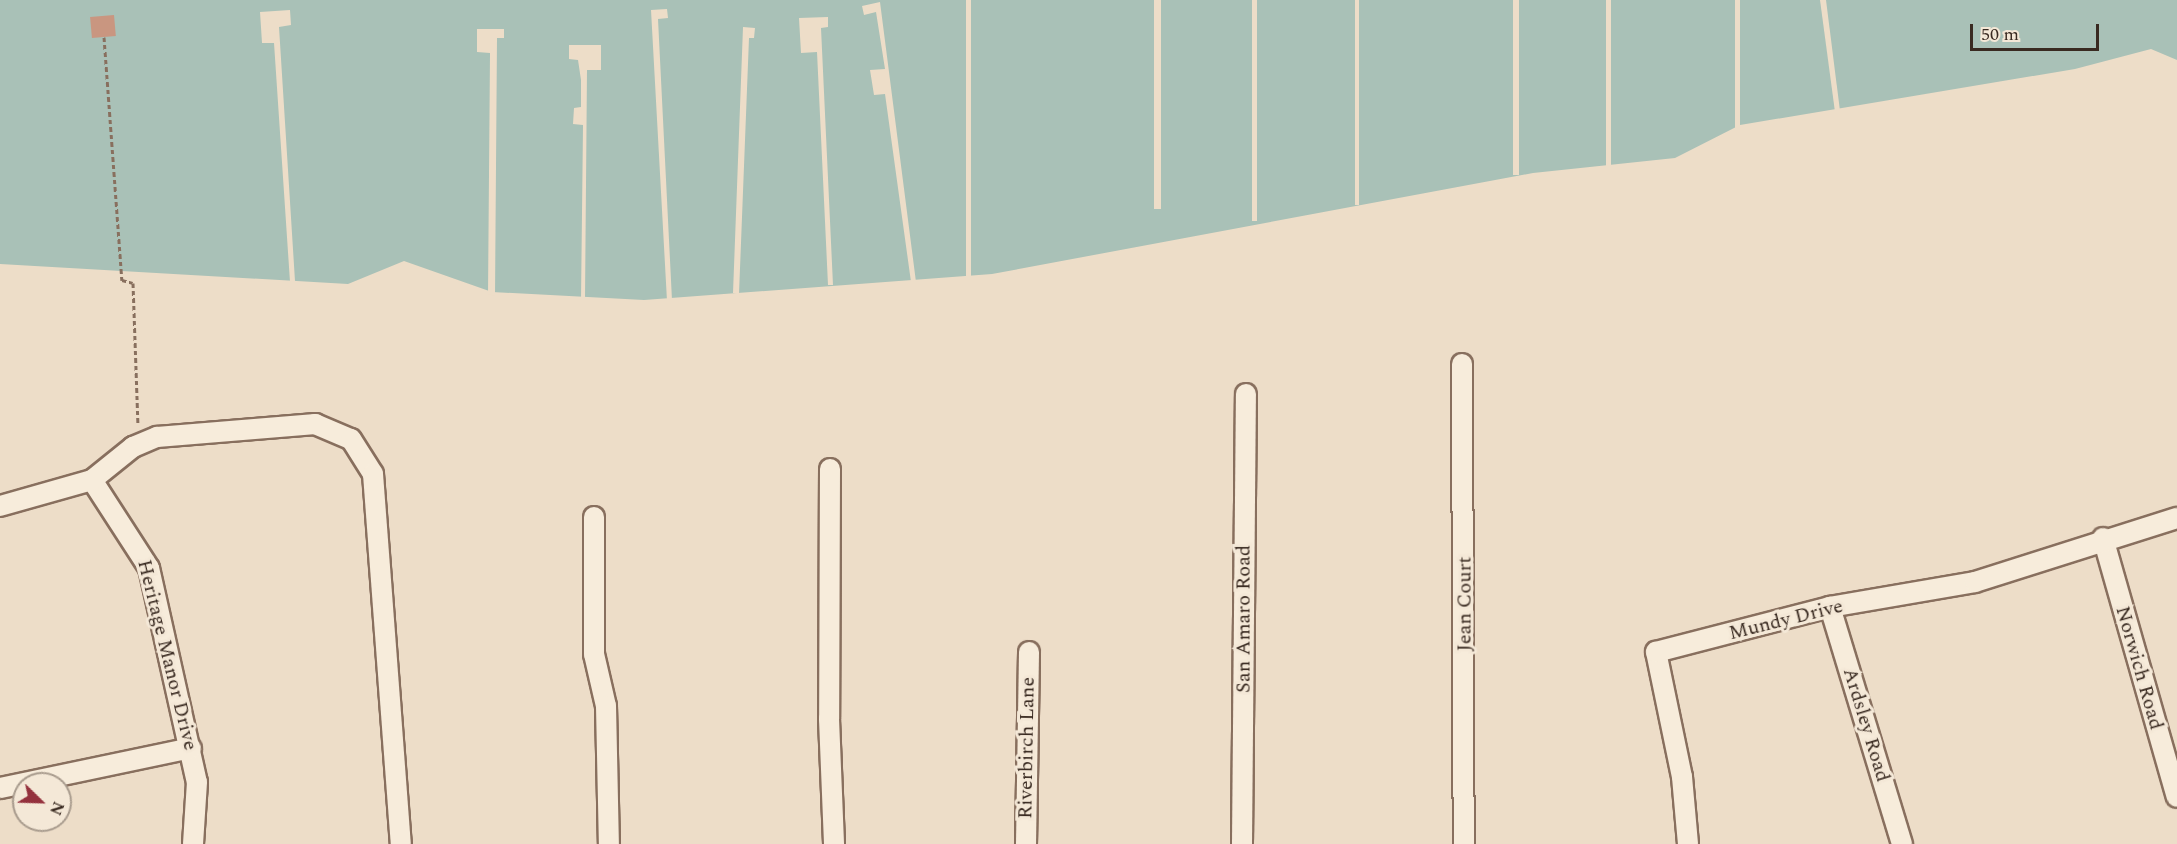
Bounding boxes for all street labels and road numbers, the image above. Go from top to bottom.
street label: San Amaro Road [1232,545,1256,693]
street label: Jean Court [1453,556,1477,652]
street label: Heritage Manor Drive [132,557,202,753]
street label: Mundy Drive [1726,594,1846,646]
street label: Norwich Road [2110,603,2168,733]
street label: Ardsley Road [1837,665,1895,785]
street label: Riverbirch Lane [1014,677,1040,819]

